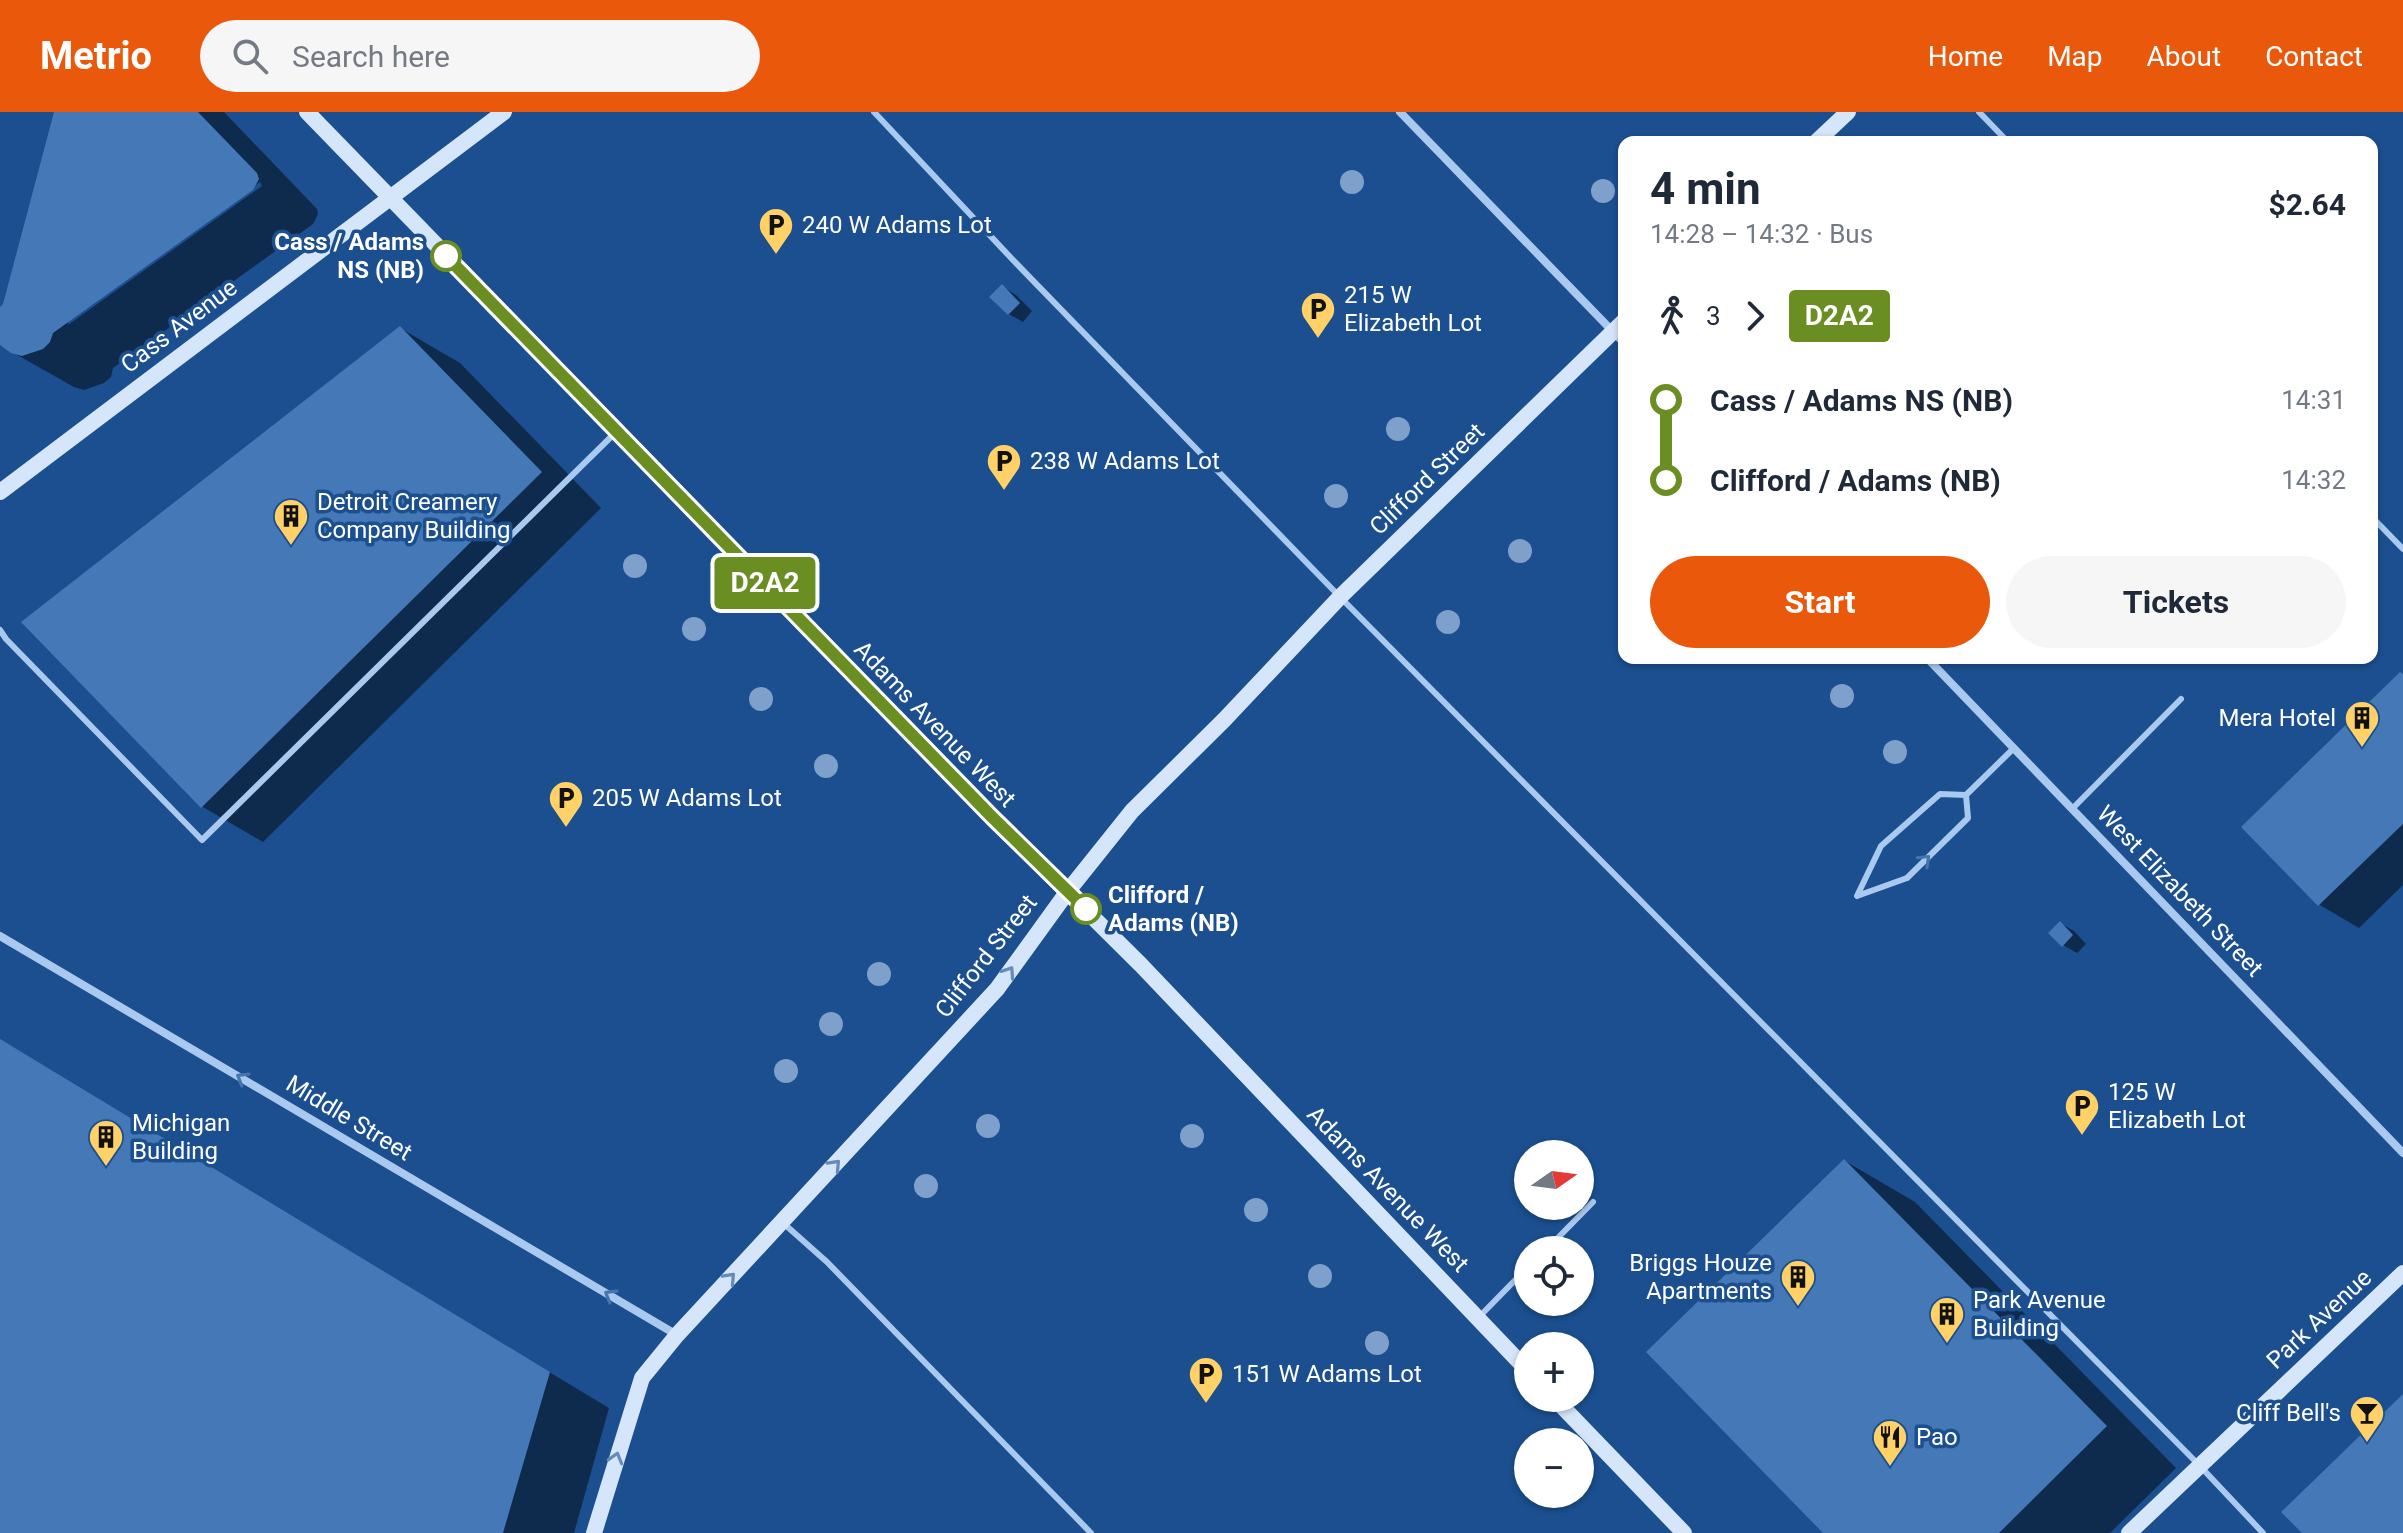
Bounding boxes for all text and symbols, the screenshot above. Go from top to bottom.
search box [200,20,760,92]
text: Metrio [40,34,152,78]
icon: search [228,34,272,78]
text: Search here [292,39,450,74]
text: Home [1928,40,2003,73]
text: Map [2047,40,2103,73]
text: About [2147,40,2221,73]
text: Contact [2265,40,2363,73]
text: 4 min [1650,163,1761,215]
text: $2.64 [2268,187,2346,222]
parking icon: 240 W Adams Lot [757,206,795,256]
place label: 240 W Adams Lot [802,211,992,239]
text: 14:28 – 14:32 · Bus [1650,219,1873,249]
place label: Cass / Adams NS (NB) [274,228,424,284]
marker: Cass / Adams NS (NB) [431,241,461,271]
street label: Cass Avenue [116,273,242,379]
place label: 215 W Elizabeth Lot [1344,281,1482,337]
parking icon: 215 W Elizabeth Lot [1299,290,1337,340]
icon: walk [1650,294,1694,338]
icon: forward [1733,294,1777,338]
text: D2A2 [1805,299,1874,332]
text: 3 [1706,301,1721,331]
text: Cass / Adams NS (NB) [1710,383,2013,418]
text: 14:31 [2281,385,2346,415]
street label: Clifford Street [1364,417,1490,541]
parking icon: 238 W Adams Lot [985,442,1023,492]
place label: 238 W Adams Lot [1030,447,1220,475]
text: Clifford / Adams (NB) [1710,463,2001,498]
text: 14:32 [2281,465,2346,495]
place label: Detroit Creamery Company Building [317,488,510,544]
building icon: Detroit Creamery Company Building [272,497,310,547]
button: Start [1650,556,1990,648]
button: Tickets [2006,556,2346,648]
line badge: D2A2 [709,557,821,609]
text: D2A2 [730,566,800,599]
street label: Adams Avenue West [849,635,1022,813]
building icon: Mera Hotel [2343,699,2381,749]
place label: Mera Hotel [2218,704,2336,732]
parking icon: 205 W Adams Lot [547,779,585,829]
place label: 205 W Adams Lot [592,784,782,812]
street label: West Elizabeth Street [2091,800,2269,982]
one-way arrow [1916,855,1930,869]
place label: Clifford / Adams (NB) [1108,881,1239,937]
street label: Clifford Street [929,889,1043,1023]
marker: Clifford / Adams (NB) [1071,894,1101,924]
one-way arrow [999,966,1014,980]
street label: Middle Street [281,1070,417,1167]
one-way arrow [236,1072,250,1088]
place label: 125 W Elizabeth Lot [2108,1078,2246,1134]
parking icon: 125 W Elizabeth Lot [2063,1087,2101,1137]
street label: Adams Avenue West [1302,1100,1475,1278]
place label: Michigan Building [132,1109,230,1165]
building icon: Michigan Building [87,1118,125,1168]
north arrow [1514,1140,1594,1220]
map controls [1514,1140,1594,1508]
one-way arrow [825,1159,839,1174]
button: locate [1514,1236,1594,1316]
place label: Briggs Houze Apartments [1629,1249,1772,1305]
building icon: Briggs Houze Apartments [1779,1258,1817,1308]
street label: Park Avenue [2261,1263,2377,1375]
one-way arrow [720,1273,734,1288]
place label: Park Avenue Building [1973,1286,2106,1342]
one-way arrow [604,1289,619,1305]
building icon: Park Avenue Building [1928,1295,1966,1345]
button: + [1514,1332,1594,1412]
parking icon: 151 W Adams Lot [1187,1355,1225,1405]
place label: 151 W Adams Lot [1232,1360,1422,1388]
bar icon: Cliff Bell's [2348,1394,2386,1444]
place label: Cliff Bell's [2236,1399,2341,1427]
restaurant icon: Pao [1871,1418,1909,1468]
place label: Pao [1916,1423,1958,1451]
button: − [1514,1428,1594,1508]
one-way arrow [607,1452,623,1466]

